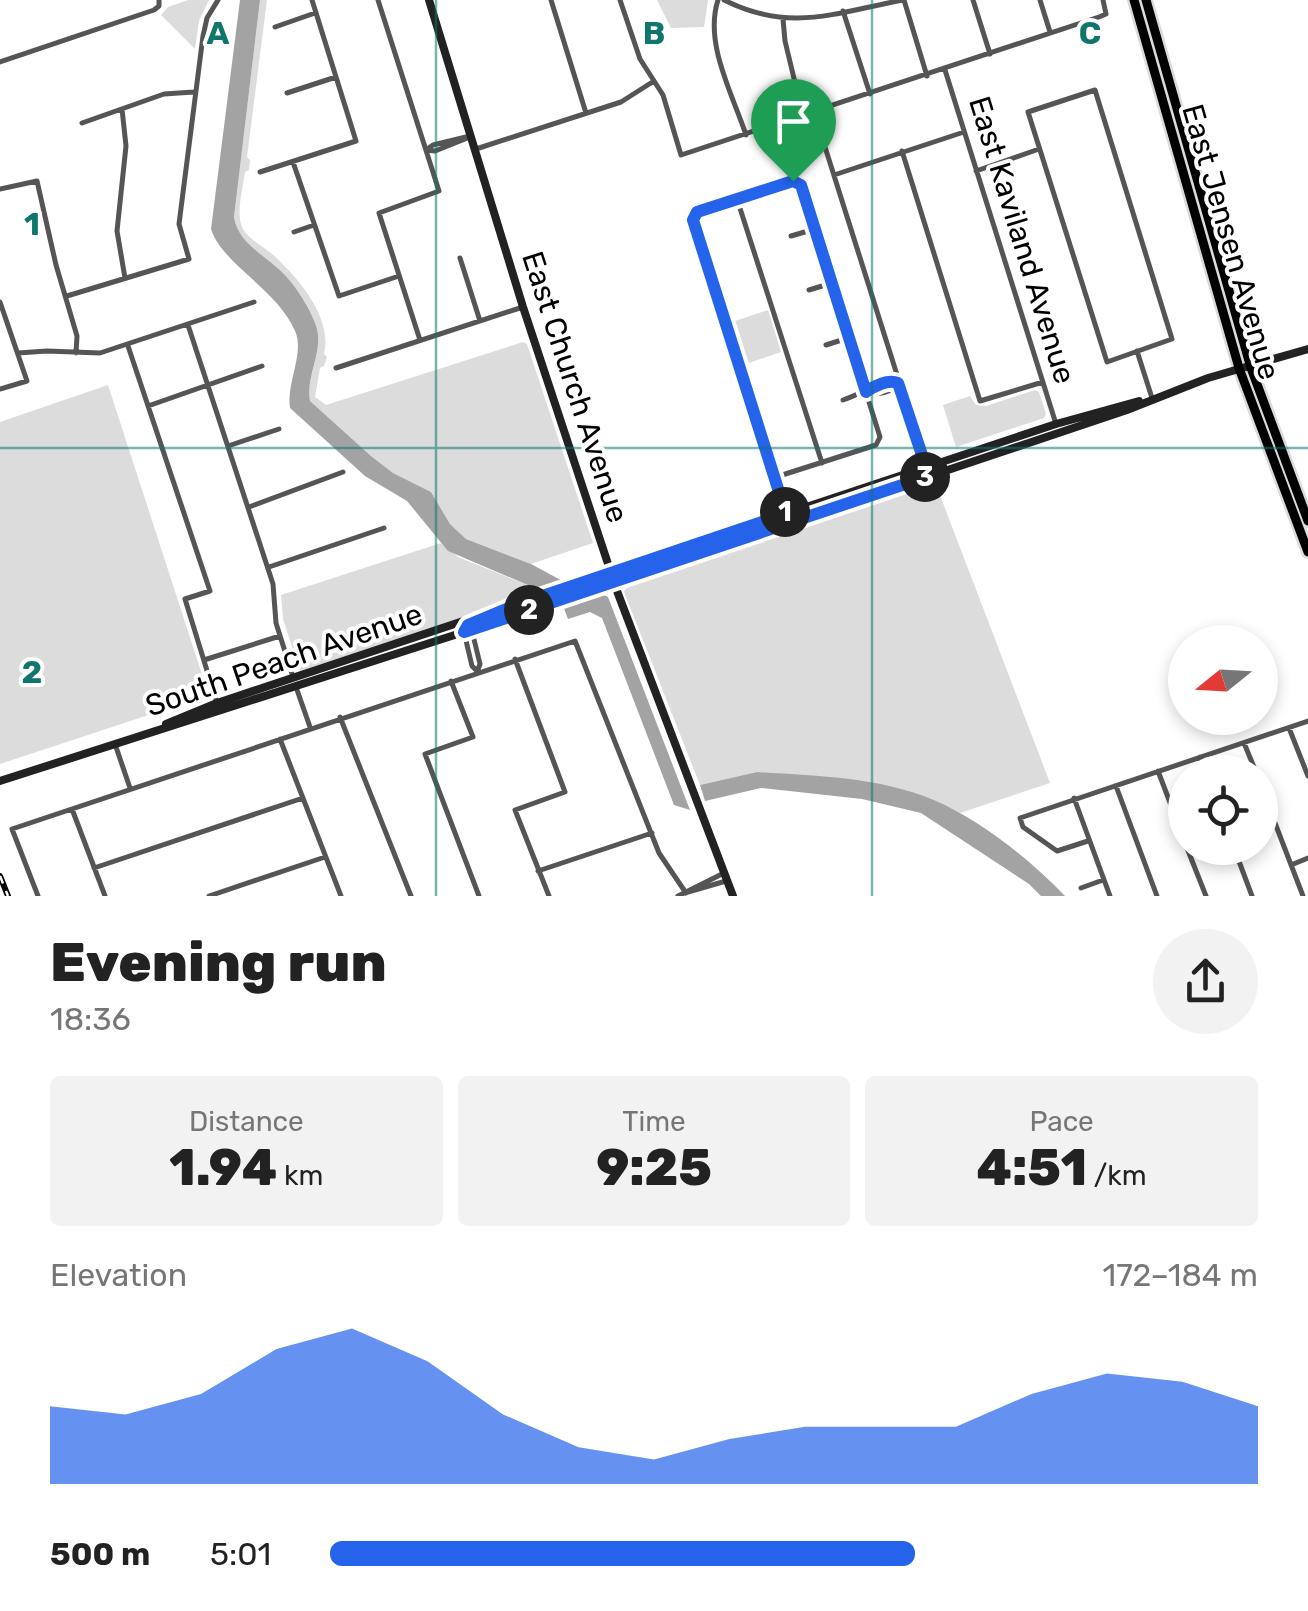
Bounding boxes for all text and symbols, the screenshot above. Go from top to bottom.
text: A [207,14,230,52]
text: B [643,14,665,52]
text: C [1079,14,1101,52]
pin [751,79,836,182]
street label: East Kaviland Avenue [961,92,1083,388]
icon: arrive [766,94,821,149]
street label: East Jensen Avenue [1174,100,1288,384]
text: 1 [24,205,40,243]
street label: East Church Avenue [514,247,636,527]
pin: 3 [900,452,950,502]
text: 3 [916,460,934,493]
pin: 1 [760,487,810,537]
text: 1 [778,495,792,528]
pin: 2 [504,585,554,635]
text: 2 [520,593,538,626]
street label: South Peach Avenue [141,596,427,724]
north arrow [1168,625,1278,735]
map controls [1168,625,1278,865]
text: 2 [22,653,42,691]
button: locate [1168,755,1278,865]
button: share [1153,929,1258,1034]
text: Evening run [50,930,387,995]
text: 18:36 [50,1000,131,1038]
text: Distance [189,1105,304,1138]
text: Time [622,1105,686,1138]
text: Pace [1030,1105,1094,1138]
text: 1.94 [169,1138,277,1198]
text: 9:25 [596,1138,712,1198]
text: 4:51 [977,1138,1087,1198]
text: km [277,1159,323,1192]
text: /km [1087,1159,1147,1192]
text: Elevation [50,1256,187,1294]
text: 172–184 m [1102,1256,1258,1294]
text: 500 m [50,1535,150,1573]
text: 5:01 [210,1535,271,1573]

